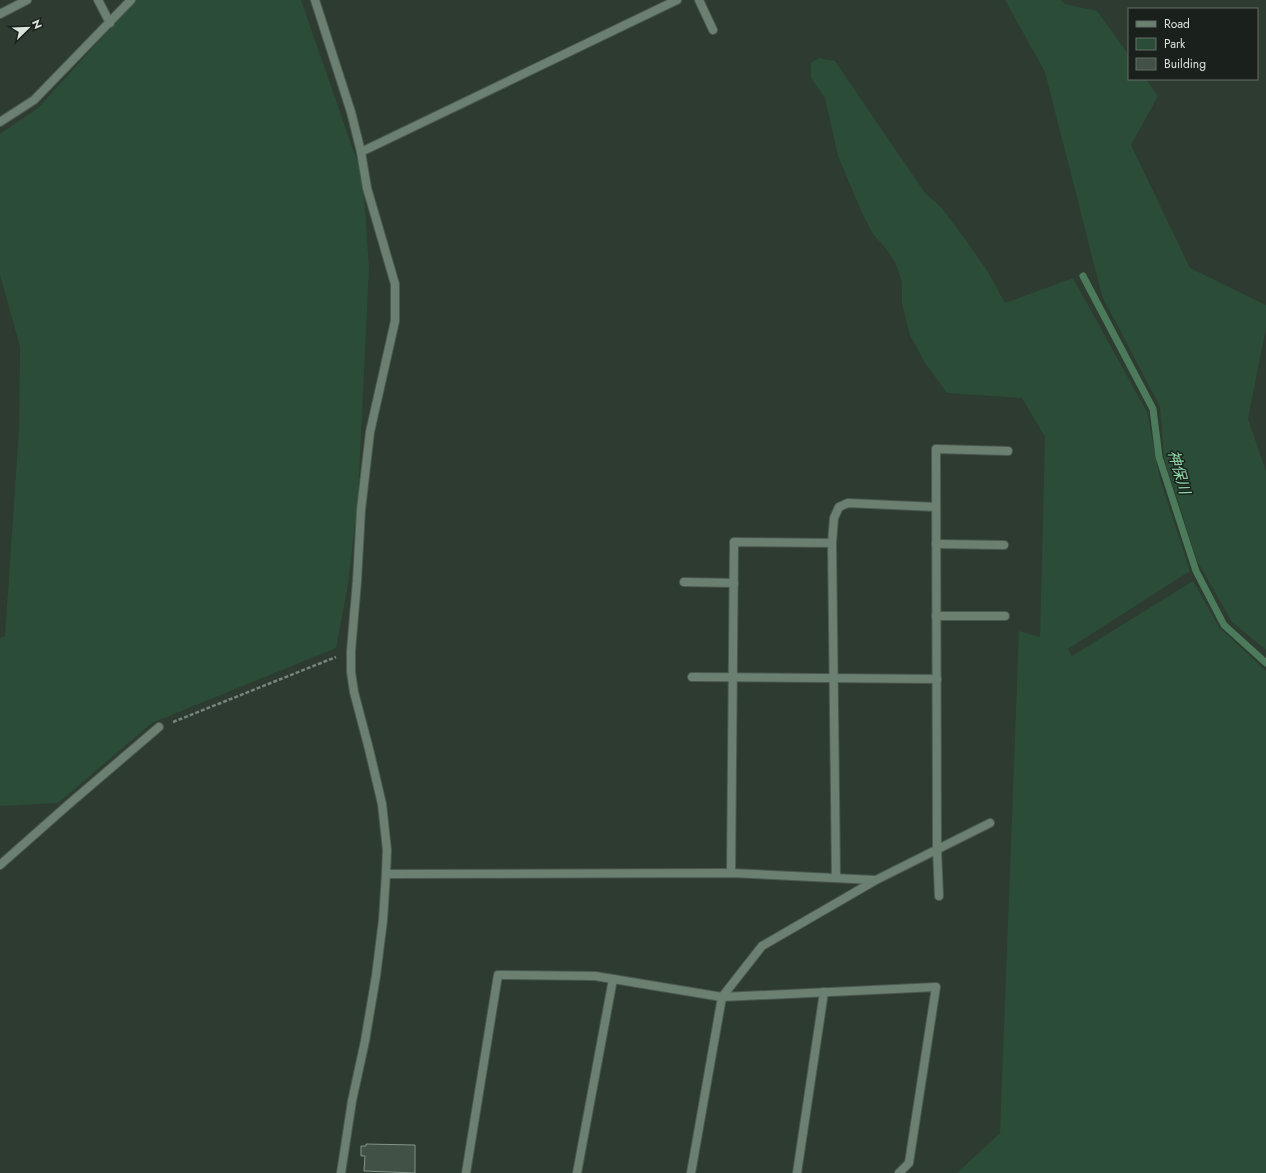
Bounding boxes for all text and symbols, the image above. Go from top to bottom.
north arrow [8,8,48,48]
legend [1128,8,1258,80]
text: Road [1164,15,1190,33]
text: N [28,17,46,31]
text: Park [1164,35,1186,53]
text: Building [1164,55,1206,73]
water label: 神保川 [1162,447,1196,499]

